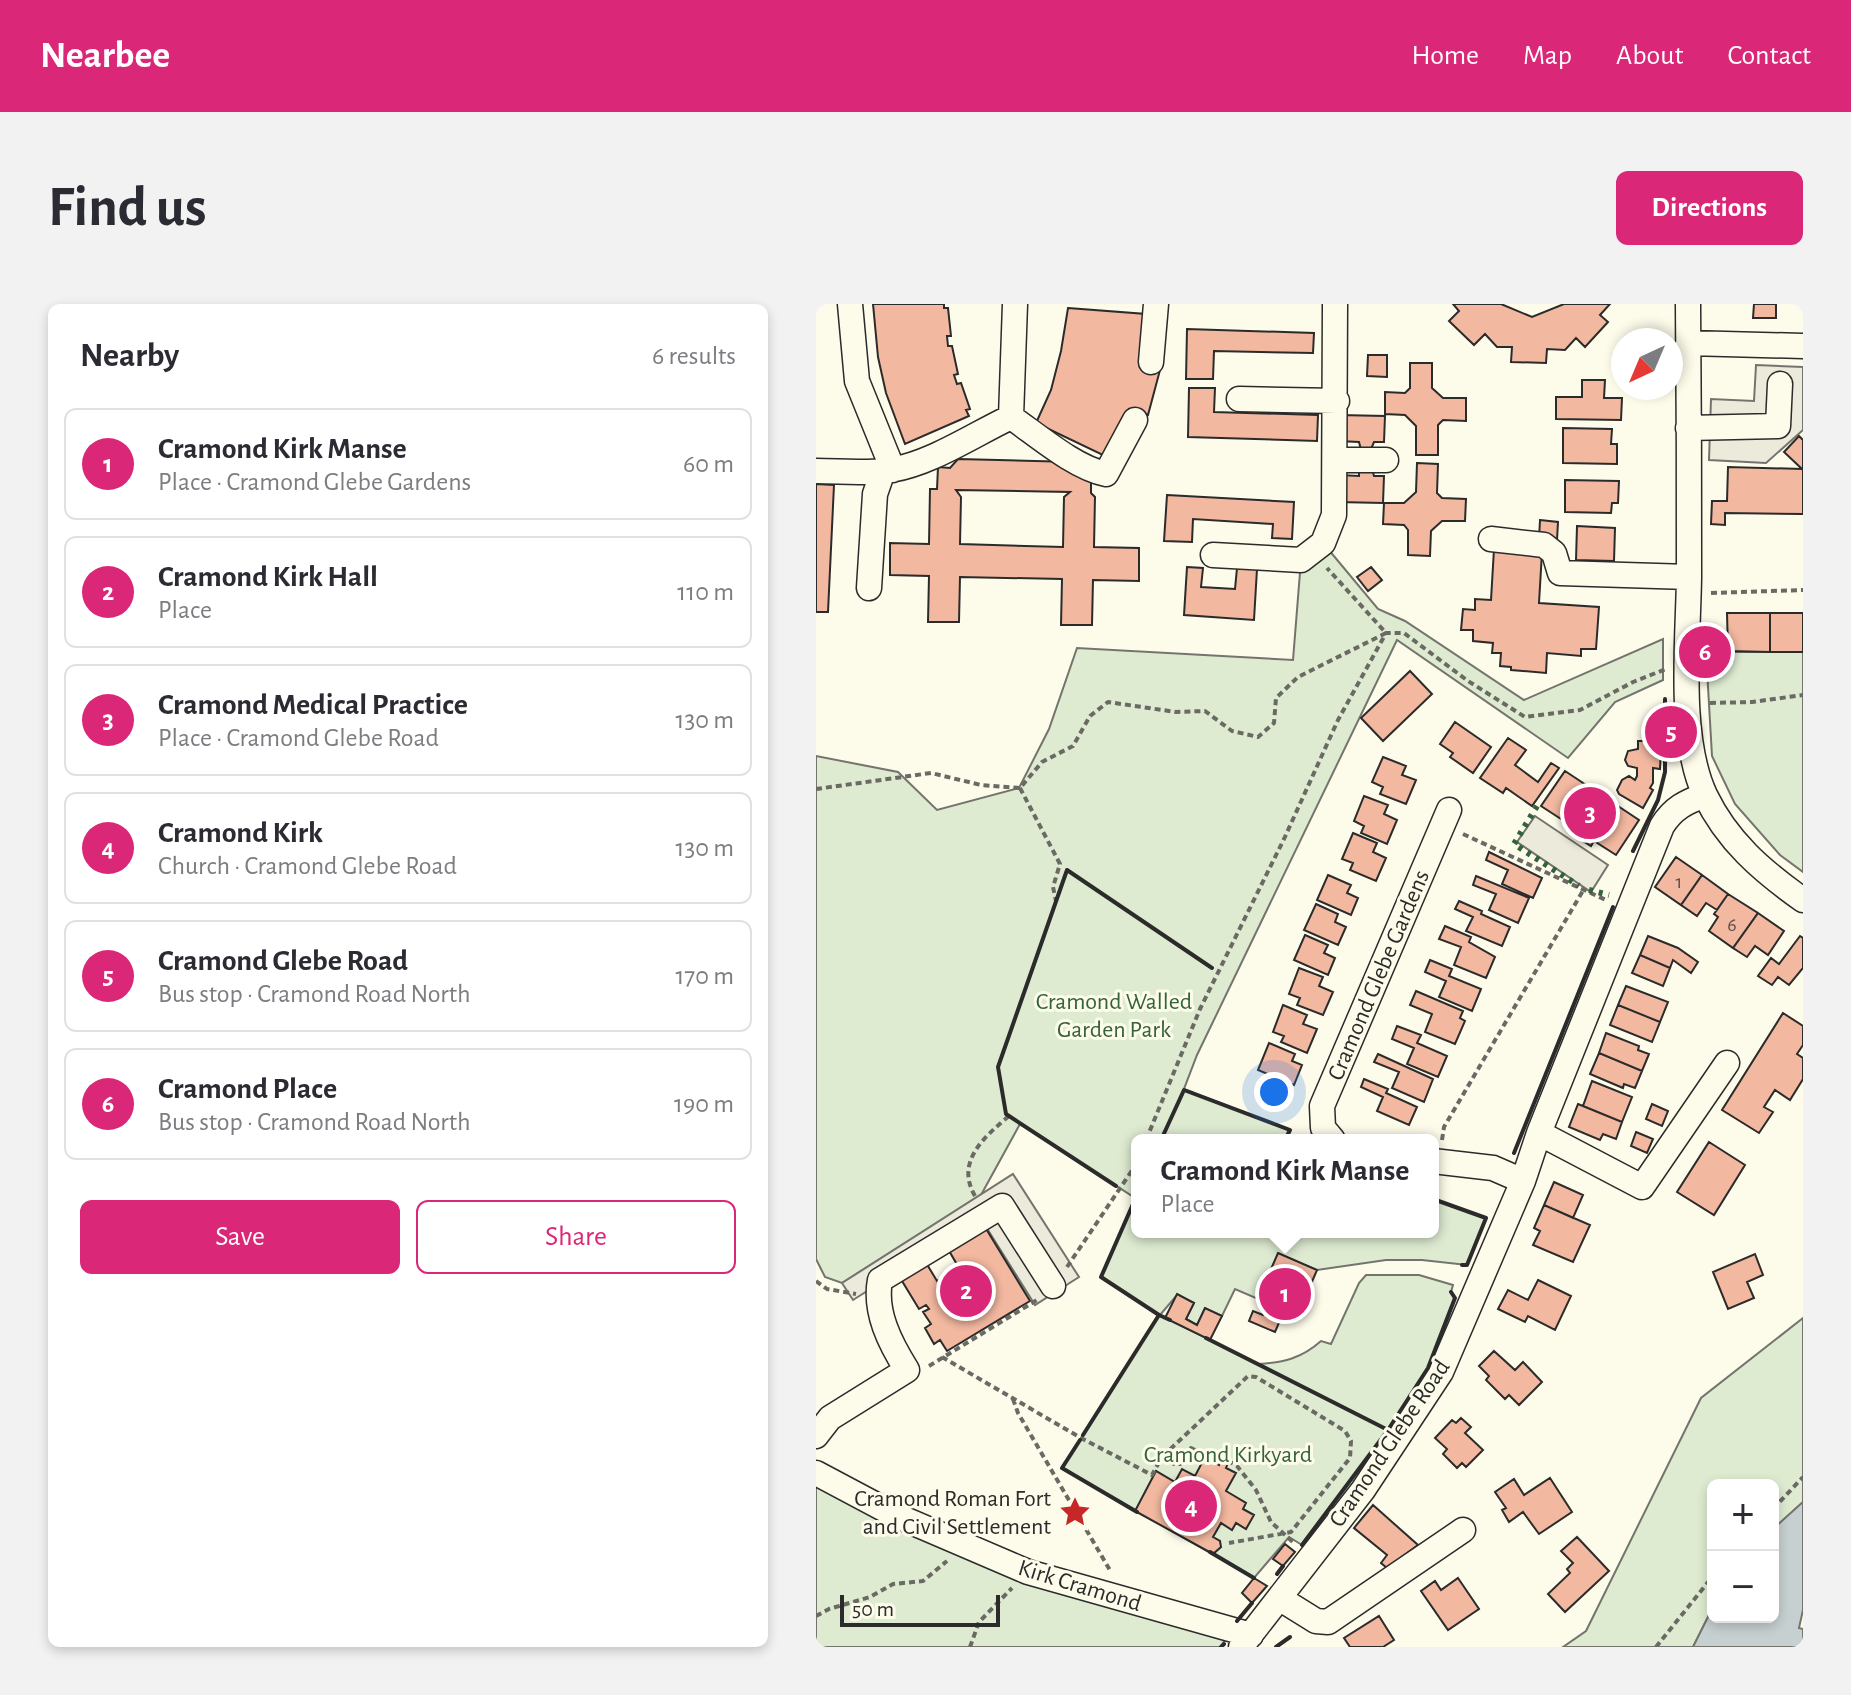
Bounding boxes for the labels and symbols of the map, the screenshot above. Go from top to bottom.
north arrow [1611,328,1683,400]
pin: 6 [1679,622,1731,682]
pin: 5 [1645,702,1697,762]
pin: 3 [1564,783,1616,843]
street label: Cramond Glebe Gardens [1324,867,1434,1084]
house number: 1 [1676,872,1682,892]
house number: 6 [1727,915,1737,935]
park label: Cramond Walled Garden Park [1036,990,1192,1042]
your location [1254,1072,1294,1112]
pin: 2 [940,1261,992,1321]
pin: 1 [1259,1264,1311,1324]
street label: Cramond Glebe Road [1325,1356,1455,1532]
park label: Cramond Kirkyard [1144,1443,1312,1467]
pin: 4 [1165,1476,1217,1536]
place label: Cramond Roman Fort and Civil Settlement [854,1487,1051,1539]
place icon: Cramond Roman Fort and Civil Settlement [1058,1495,1092,1529]
street label: Kirk Cramond [1015,1556,1144,1616]
scale bar [840,1591,1000,1627]

